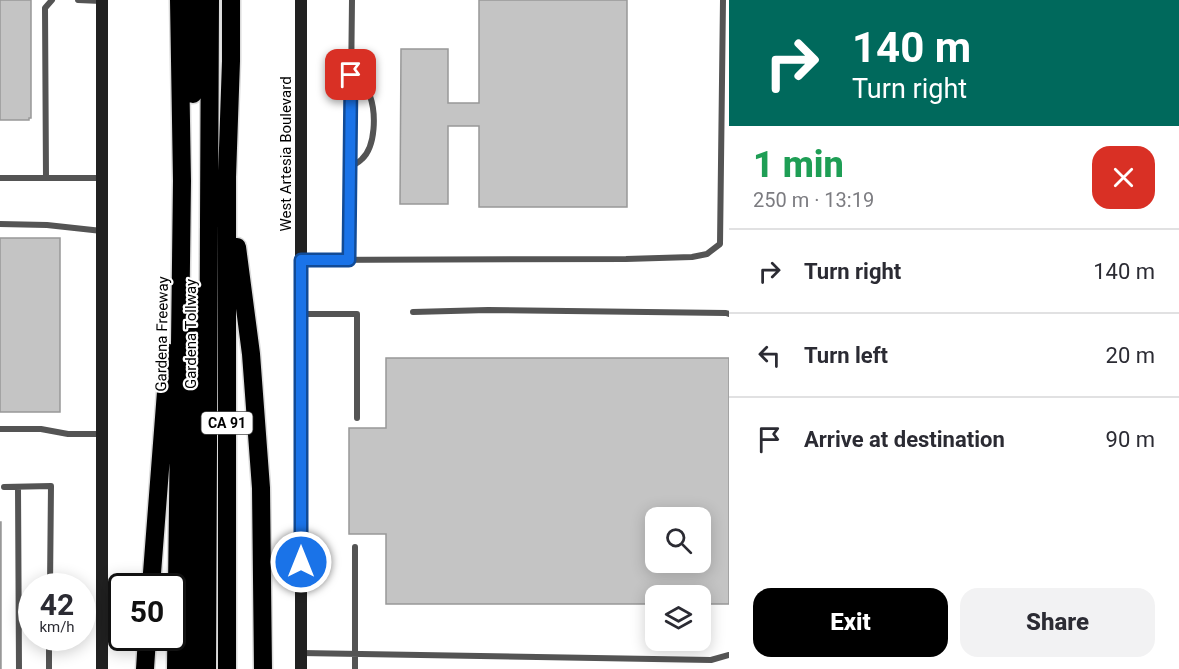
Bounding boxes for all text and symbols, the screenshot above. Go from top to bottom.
text: 140 m [852,23,971,72]
icon: right [753,24,831,102]
pin [325,49,376,100]
icon: arrive [334,58,367,91]
text: Turn right [852,73,967,105]
street label: West Artesia Boulevard [277,76,295,232]
text: 1 min [753,144,844,186]
button: close [1092,146,1155,209]
text: 250 m · 13:19 [753,188,874,212]
icon: right [753,255,786,288]
text: Turn right [804,259,901,284]
text: 140 m [1093,259,1155,284]
street label: Gardena Freeway [152,276,172,392]
street label: Gardena Tollway [182,279,200,389]
icon: left [753,339,786,372]
text: Turn left [804,343,888,368]
text: 20 m [1106,343,1155,368]
road number: CA 91 [202,412,252,434]
icon: arrive [753,423,786,456]
text: Arrive at destination [804,427,1005,452]
text: 90 m [1106,427,1155,452]
map controls [645,507,711,651]
button: search [645,507,711,573]
position arrow [269,530,333,594]
speed limit sign: 50 [108,573,186,651]
button: layers [645,585,711,651]
text: 42 [40,587,74,622]
button: Exit [753,588,948,657]
button: Share [960,588,1155,657]
text: km/h [39,618,75,636]

